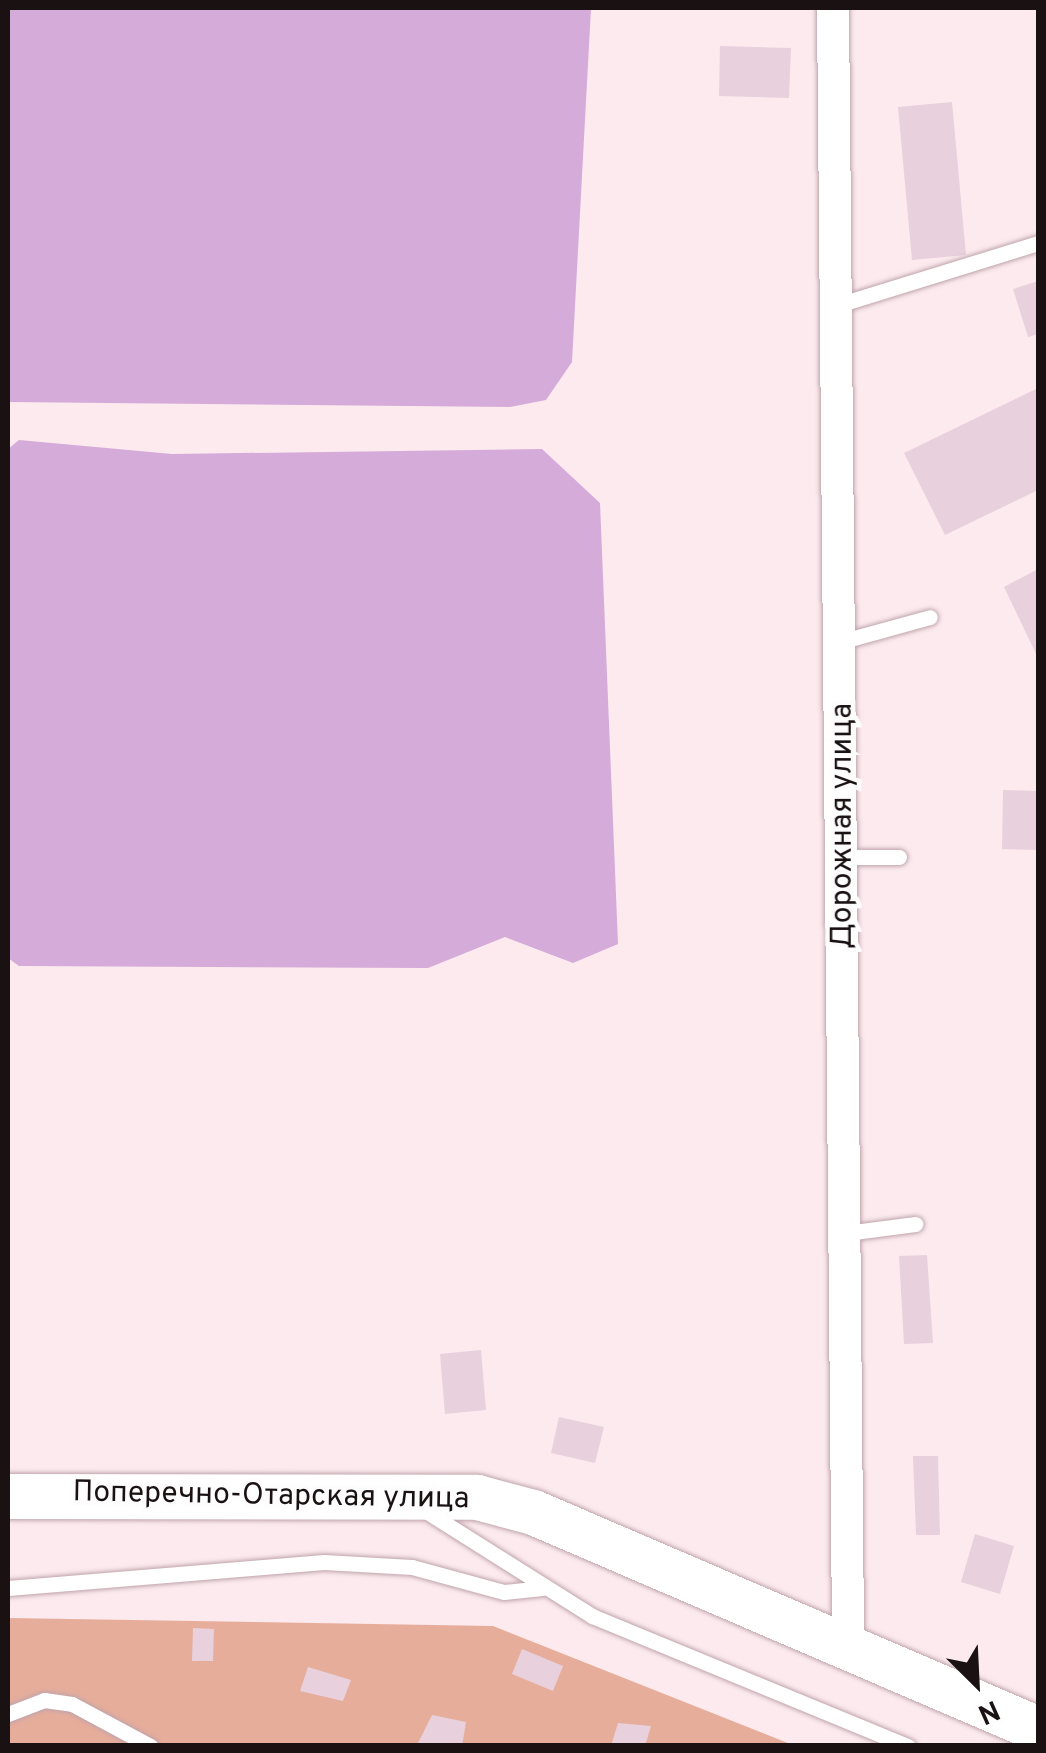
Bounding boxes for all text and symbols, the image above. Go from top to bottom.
street label: Дорожная улица [826,703,862,949]
street label: Поперечно-Отарская улица [72,1476,470,1518]
north arrow [926,1633,1026,1733]
text: N [972,1690,1005,1731]

